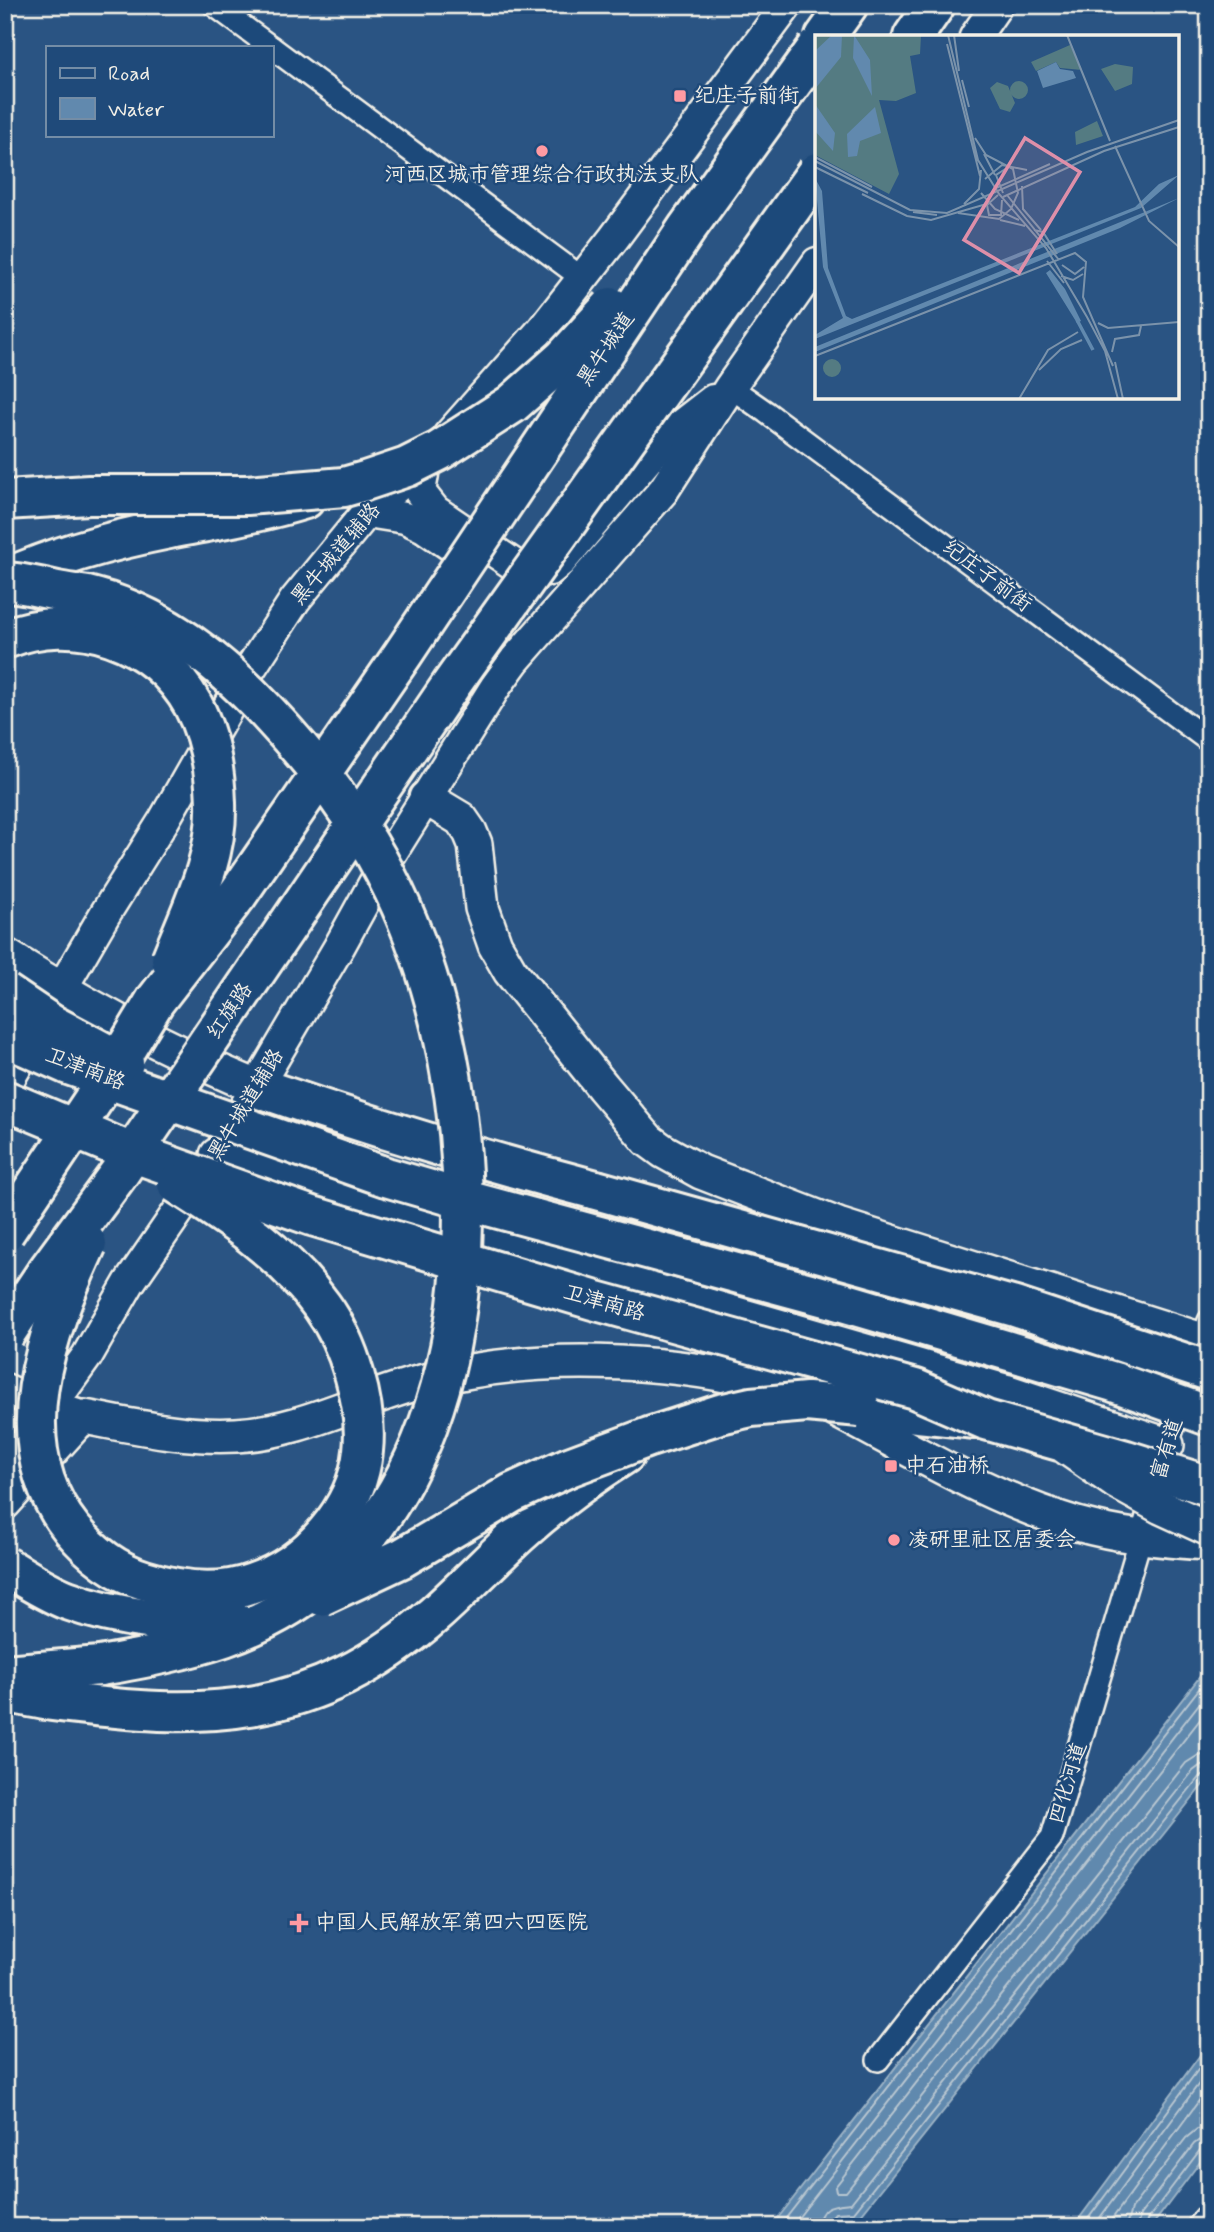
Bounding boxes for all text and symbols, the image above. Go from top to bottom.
inset map [815,35,1179,399]
legend [46,46,273,136]
text: Road [108,60,150,88]
place label: 纪庄子前街 [694,82,799,110]
marker: 纪庄子前街 [672,88,688,104]
text: Water [108,96,164,124]
marker: 河西区城市管理综合行政执法支队 [534,143,550,159]
place label: 河西区城市管理综合行政执法支队 [385,161,700,189]
street label: 黑牛城道 [571,306,641,392]
street label: 黑牛城道辅路 [285,497,387,611]
street label: 纪庄子前街 [937,533,1037,619]
street label: 红旗路 [201,977,259,1045]
street label: 卫津南路 [41,1041,129,1097]
street label: 黑牛城道辅路 [202,1044,290,1166]
street label: 卫津南路 [560,1278,648,1328]
street label: 富有道 [1144,1415,1190,1483]
place label: 中石油桥 [905,1452,989,1480]
marker: 中石油桥 [883,1458,899,1474]
place label: 凌研里社区居委会 [908,1526,1076,1554]
marker: 凌研里社区居委会 [886,1532,902,1548]
street label: 四化河道 [1042,1739,1094,1827]
place label: 中国人民解放军第四六四医院 [315,1909,588,1937]
marker: 中国人民解放军第四六四医院 [289,1913,309,1933]

